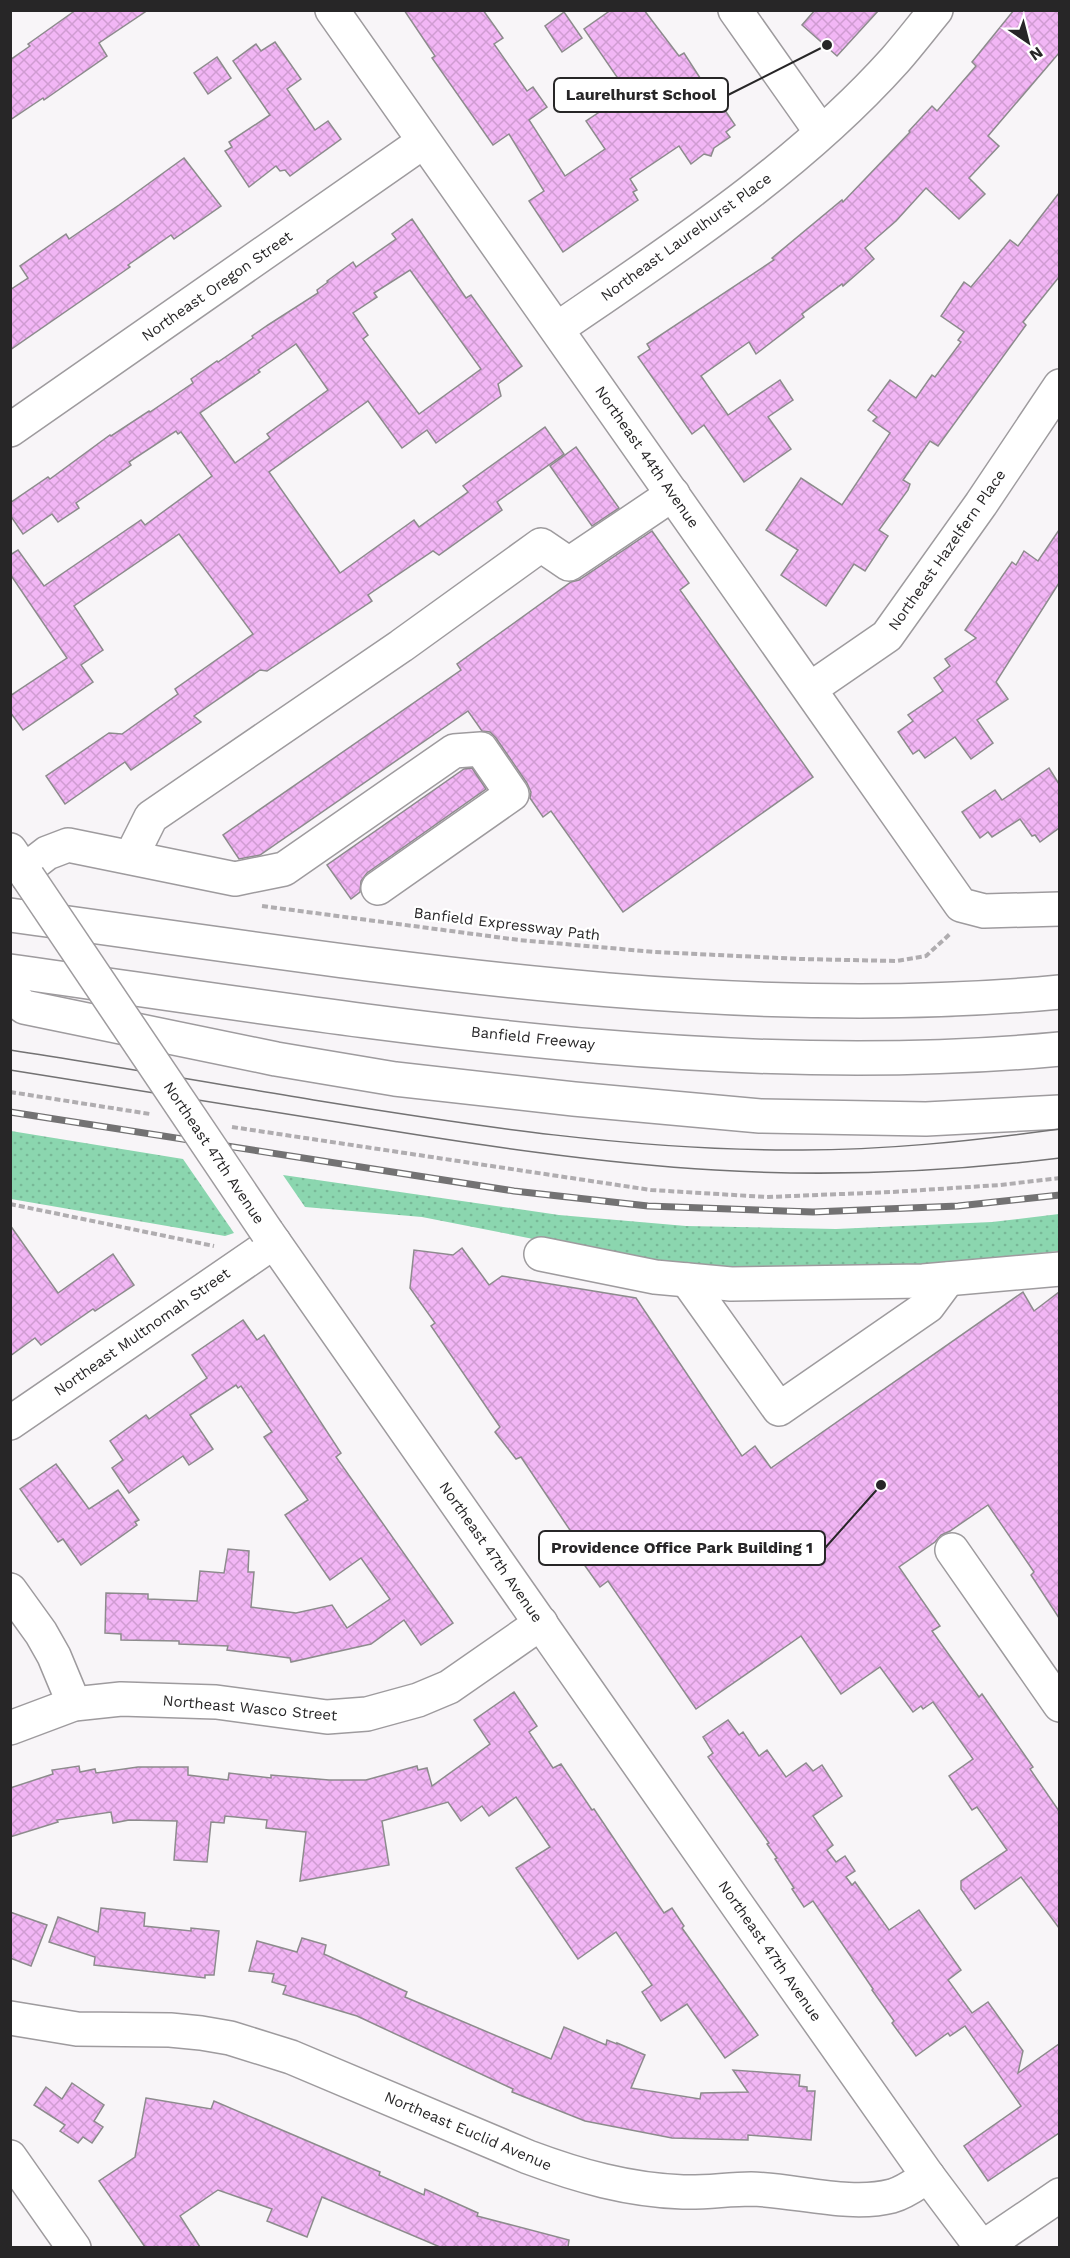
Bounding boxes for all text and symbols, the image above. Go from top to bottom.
north arrow [998,12,1058,72]
text: N [1026,43,1047,65]
callout: Laurelhurst School [554,78,728,112]
text: Laurelhurst School [566,85,717,104]
street label: Northeast Laurelhurst Place [597,169,775,305]
street label: Northeast Oregon Street [138,227,296,345]
street label: Northeast 44th Avenue [591,383,703,531]
street label: Northeast Hazelfern Place [884,466,1010,634]
street label: Banfield Expressway Path [413,904,601,944]
street label: Banfield Freeway [470,1023,596,1054]
street label: Northeast 47th Avenue [160,1079,268,1227]
street label: Northeast Multnomah Street [51,1264,234,1400]
street label: Northeast 47th Avenue [436,1478,546,1626]
callout: Providence Office Park Building 1 [539,1531,825,1565]
text: Providence Office Park Building 1 [551,1538,813,1557]
street label: Northeast Wasco Street [162,1691,339,1725]
street label: Northeast 47th Avenue [715,1877,825,2025]
street label: Northeast Euclid Avenue [382,2088,554,2174]

